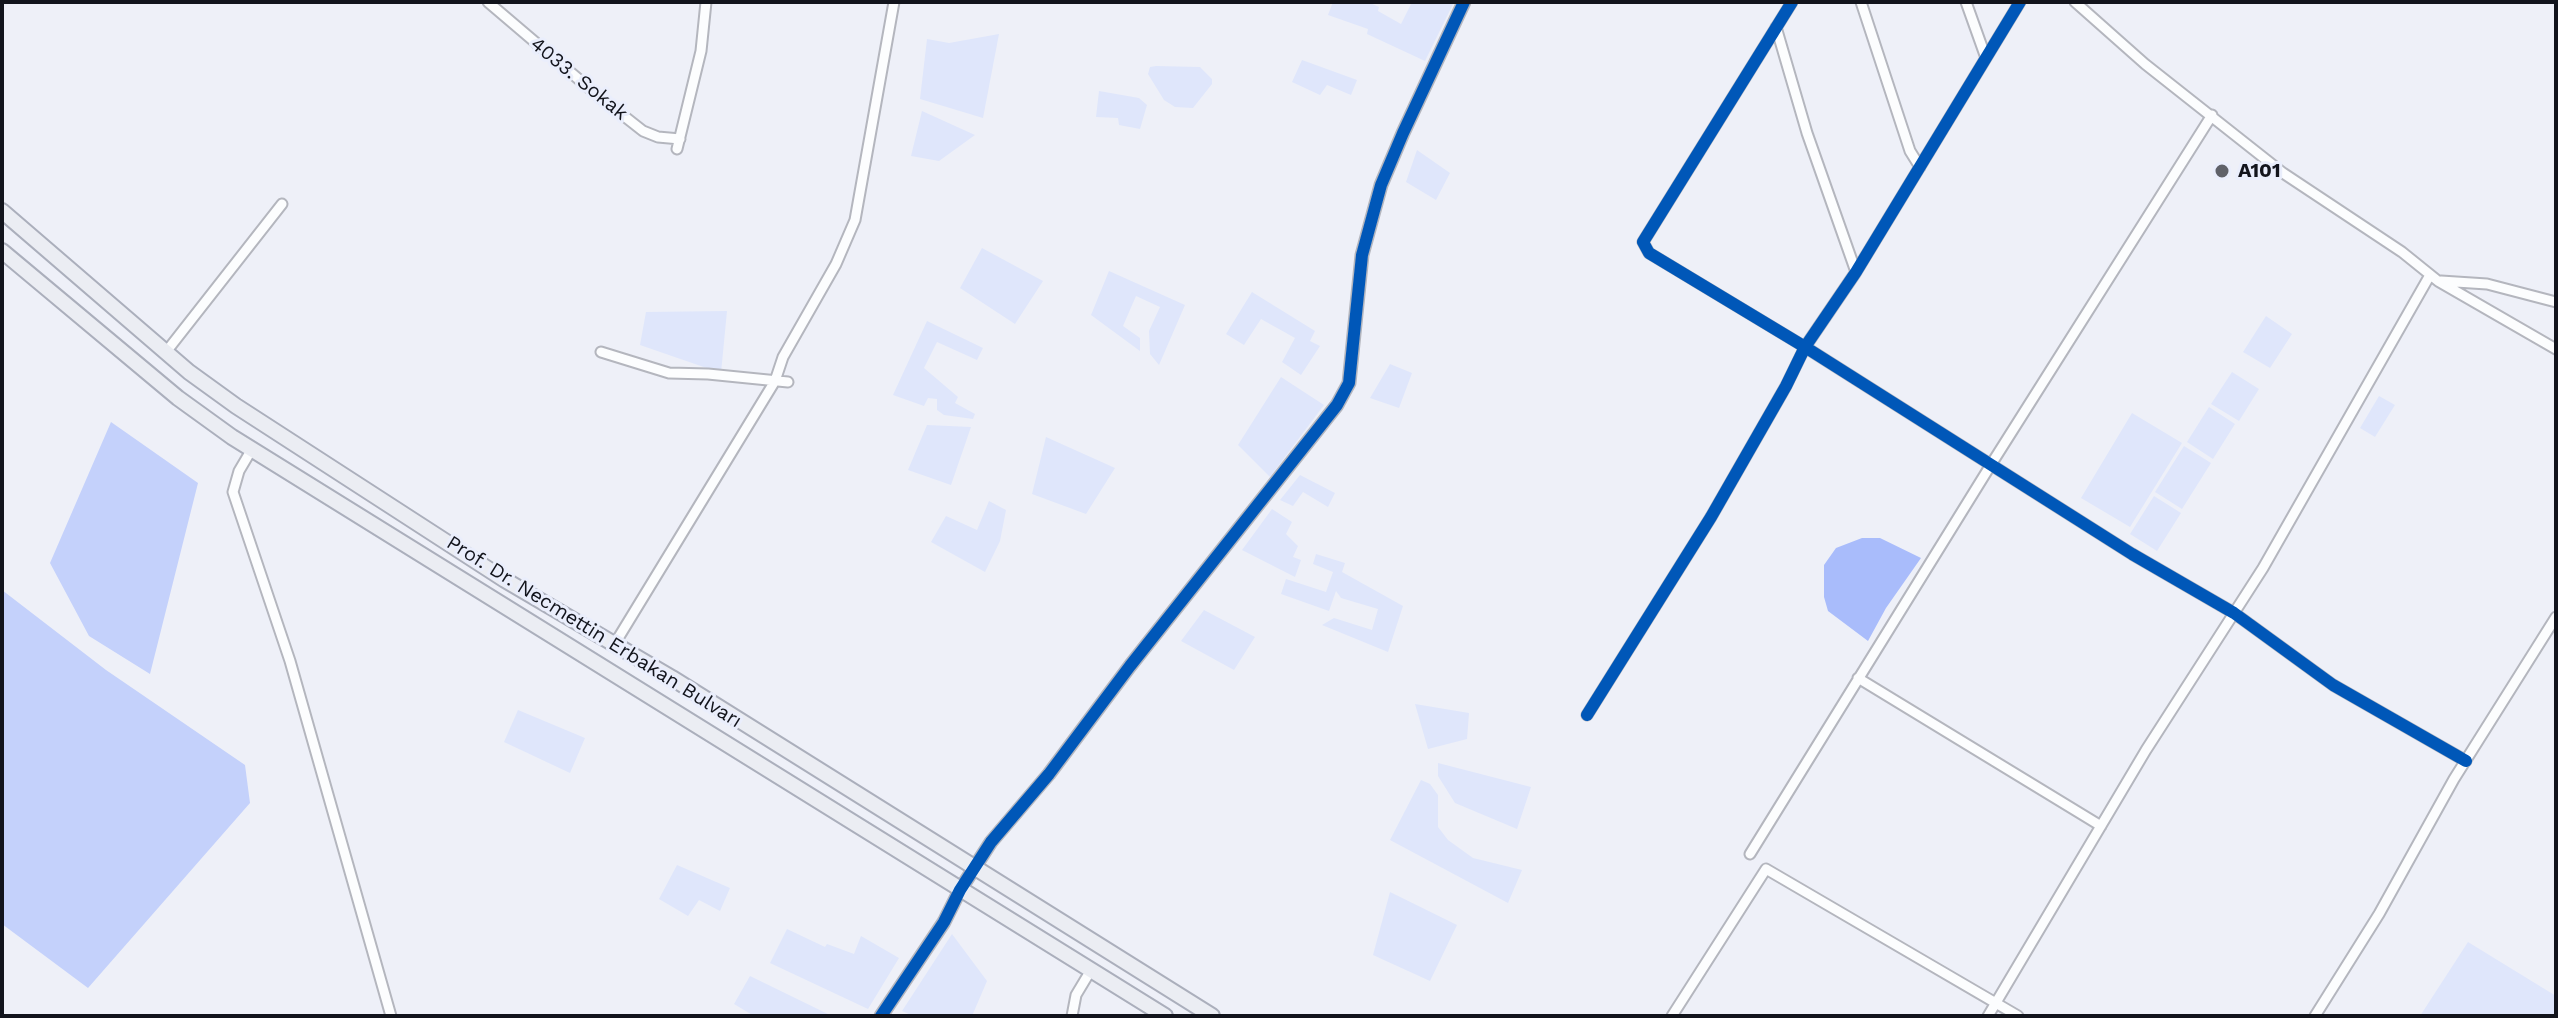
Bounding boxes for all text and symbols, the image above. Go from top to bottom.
street label: 4033. Sokak [525,32,633,126]
place label: A101 [2238,159,2281,183]
marker: A101 [2213,162,2231,180]
street label: Prof. Dr. Necmettin Erbakan Bulvarı [442,531,746,733]

